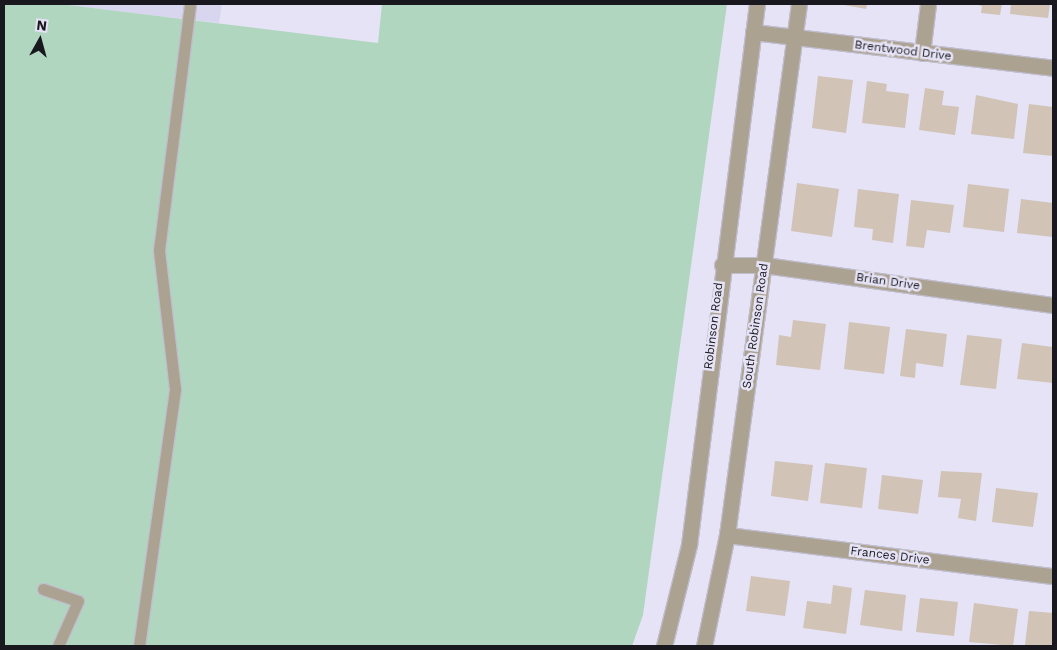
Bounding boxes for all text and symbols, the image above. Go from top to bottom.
north arrow [15,15,65,65]
text: N [36,17,48,34]
street label: Brentwood Drive [854,38,952,64]
street label: South Robinson Road [740,262,772,390]
street label: Brian Drive [855,270,921,294]
street label: Robinson Road [702,282,726,370]
street label: Frances Drive [850,544,930,568]

